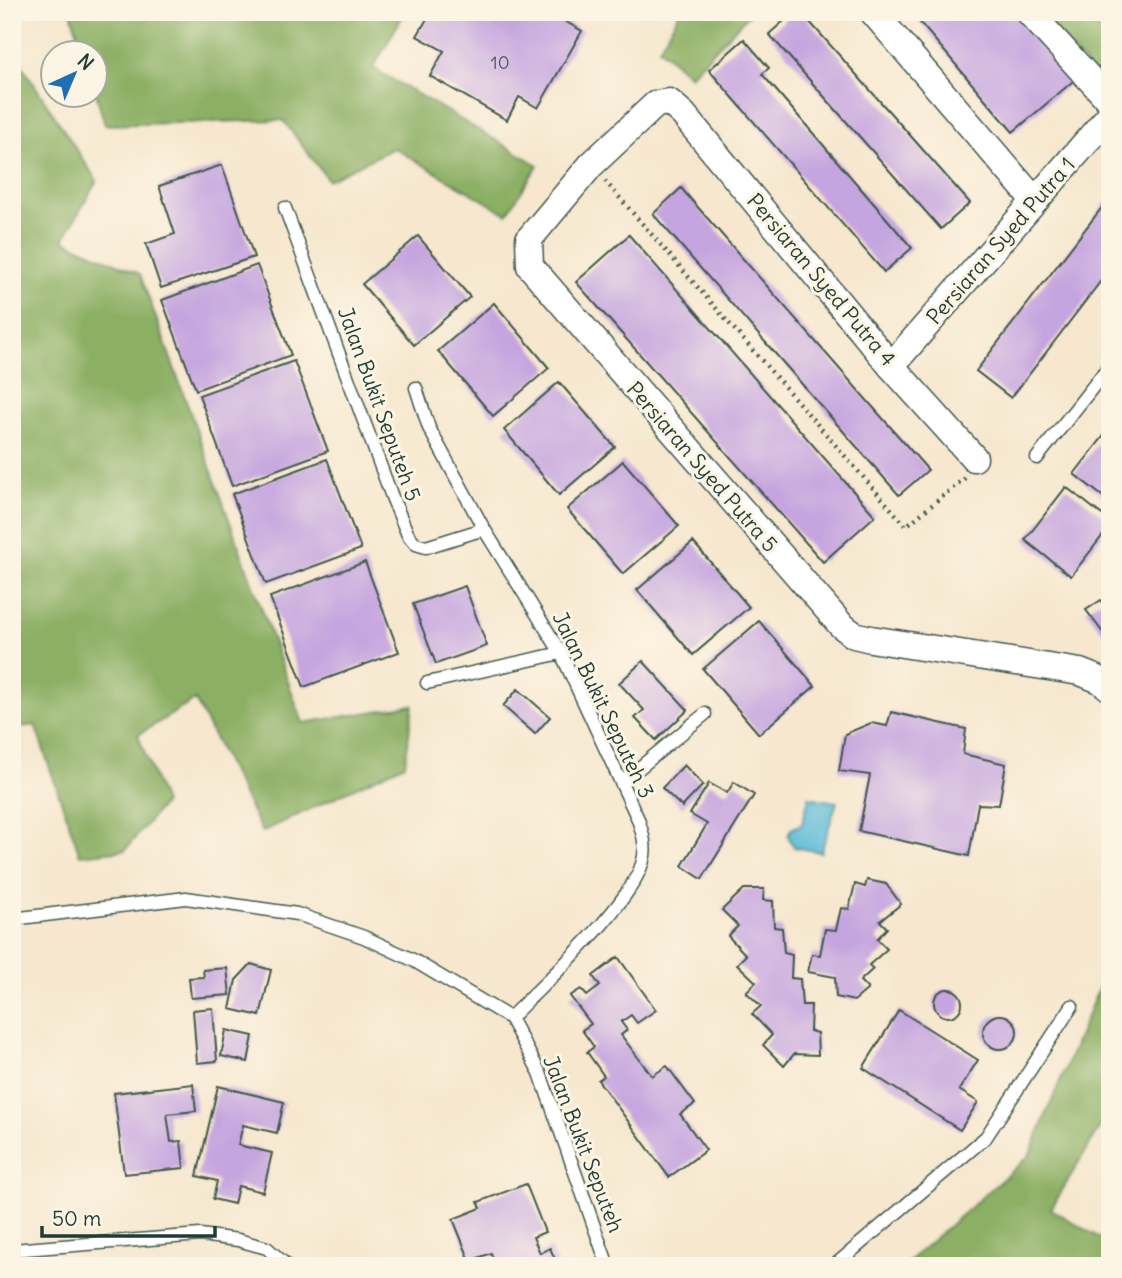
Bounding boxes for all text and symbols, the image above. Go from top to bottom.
north arrow [38,38,108,108]
text: N [73,49,99,75]
house number: 10 [491,51,510,74]
street label: Persiaran Syed Putra 1 [920,151,1081,330]
street label: Persiaran Syed Putra 4 [741,188,902,372]
street label: Jalan Bukit Seputeh 5 [332,303,427,505]
street label: Persiaran Syed Putra 5 [621,376,784,557]
street label: Jalan Bukit Seputeh 3 [547,607,660,803]
street label: Jalan Bukit Seputeh [537,1051,630,1236]
scale bar [42,1194,215,1238]
text: 50 m [52,1205,101,1232]

